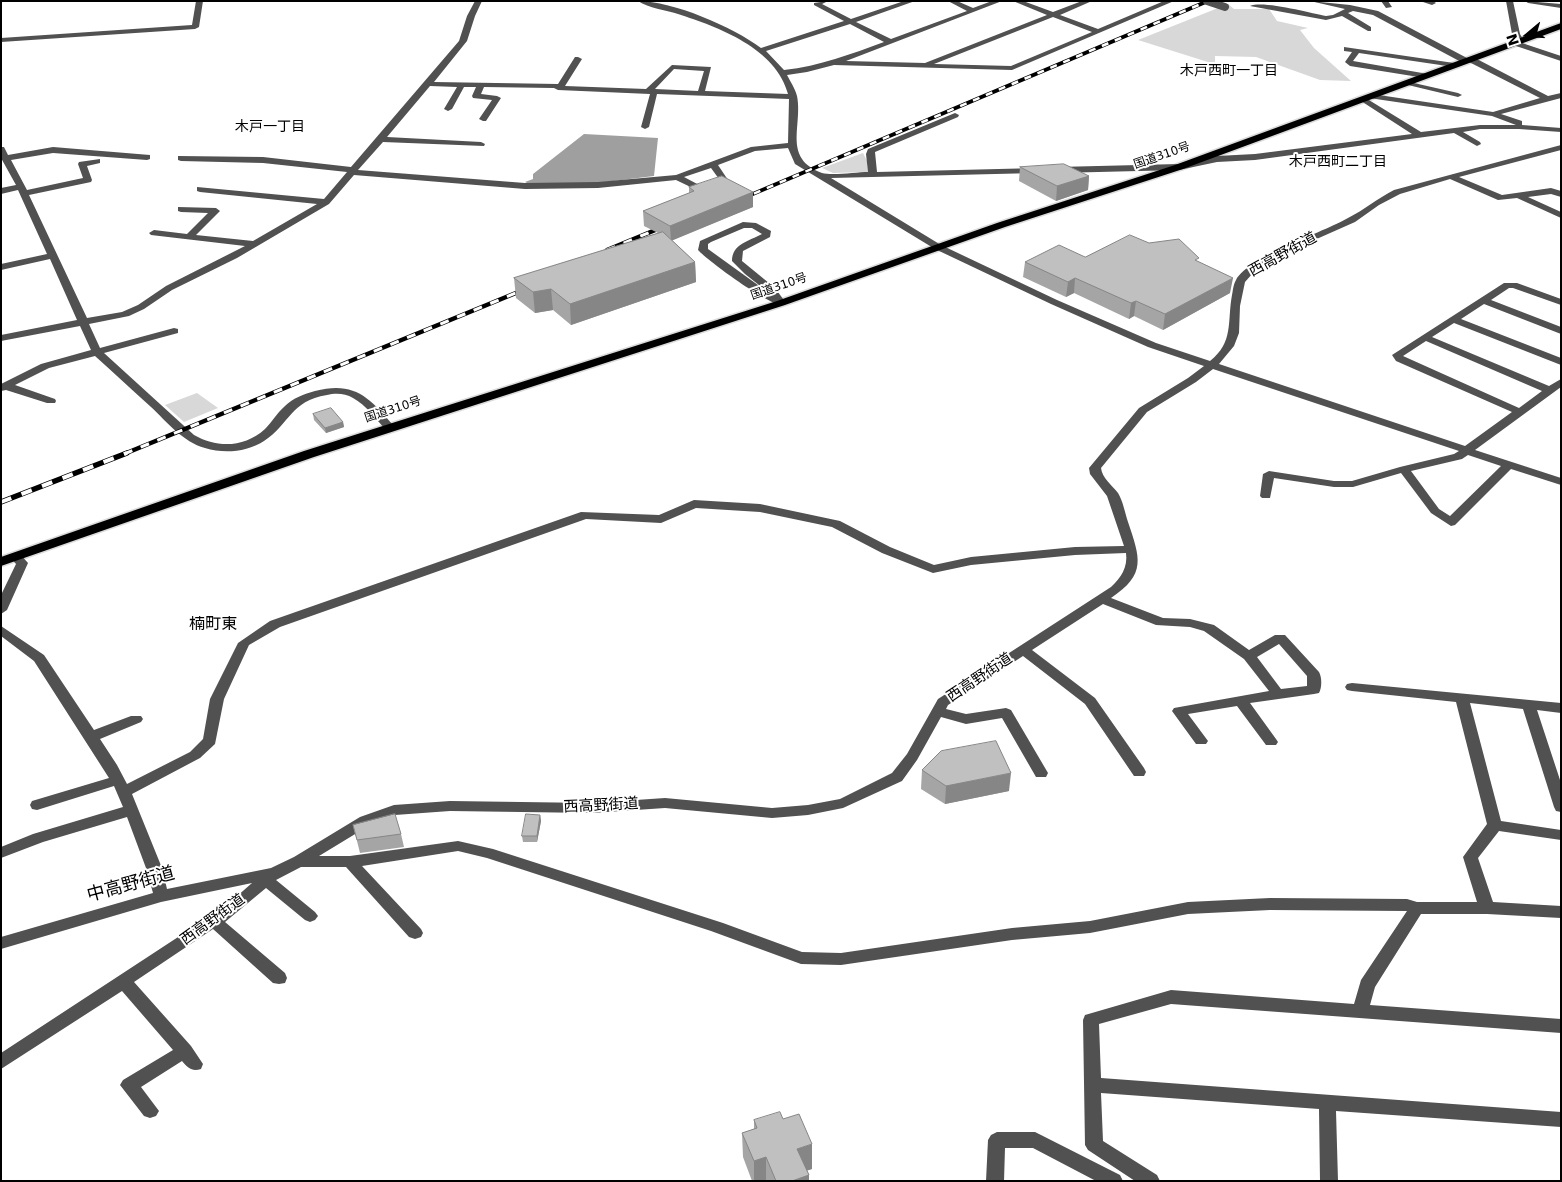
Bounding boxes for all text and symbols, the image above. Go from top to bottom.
north arrow [1502,10,1552,60]
text: N [1503,32,1522,48]
district label: 木戸西町一丁目 [1180,63,1278,79]
district label: 木戸一丁目 [235,119,305,135]
street label: 国道310号 [1132,140,1192,172]
district label: 木戸西町二丁目 [1289,154,1387,170]
street label: 西高野街道 [1246,229,1320,281]
street label: 国道310号 [749,271,809,303]
street label: 国道310号 [363,394,423,426]
district label: 楠町東 [189,615,237,635]
street label: 西高野街道 [944,650,1016,706]
street label: 西高野街道 [563,795,639,817]
street label: 中高野街道 [85,863,177,907]
street label: 西高野街道 [177,891,249,949]

